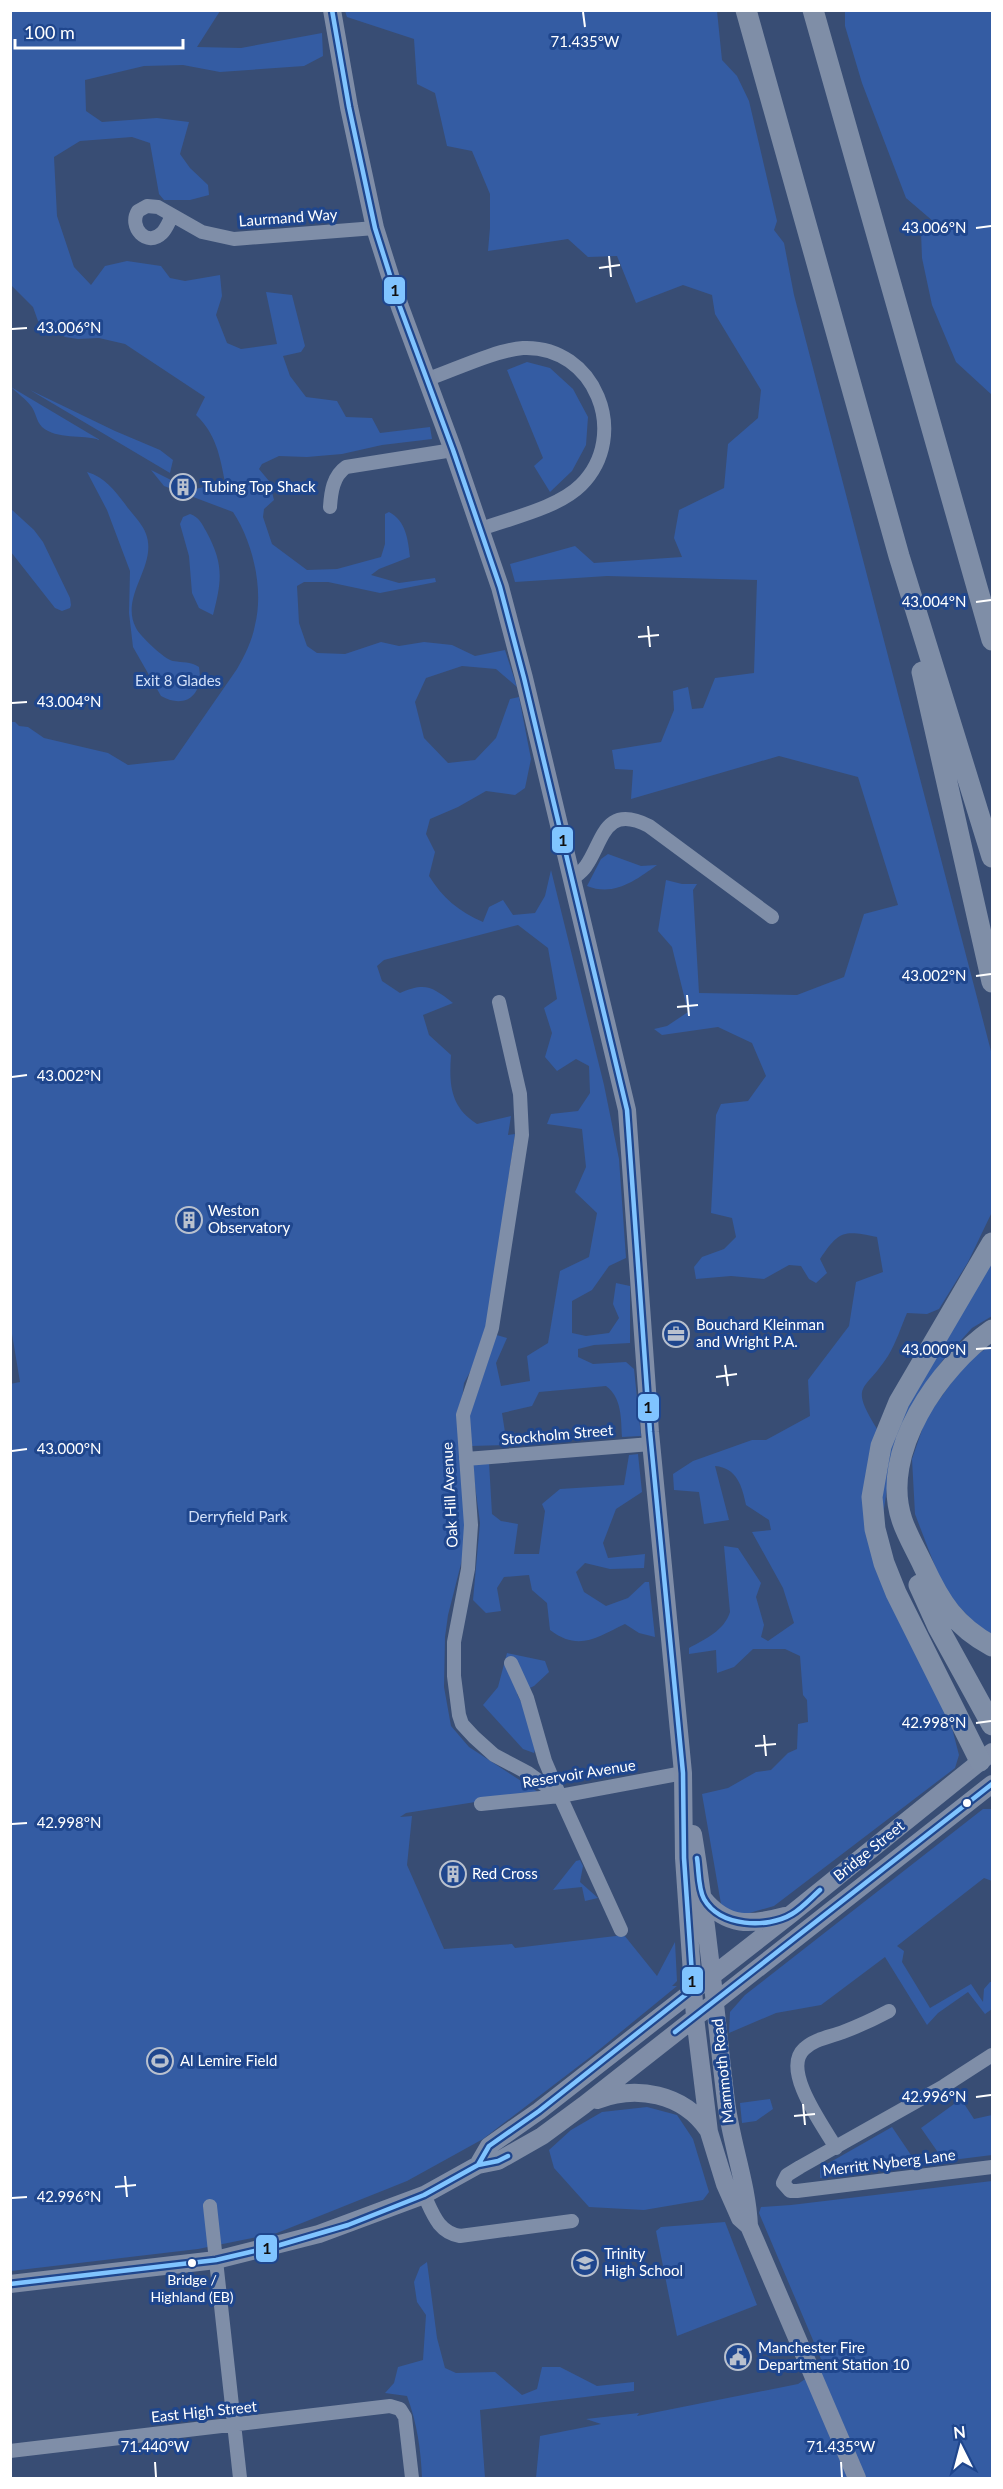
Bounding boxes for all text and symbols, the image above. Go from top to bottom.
scale bar [15,12,183,50]
text: 100 m [24,21,75,43]
text: 71.435°W [551,32,620,50]
street label: Laurmand Way [238,205,338,229]
text: 43.006°N [902,218,966,236]
line badge: 1 [383,276,406,305]
text: 1 [390,280,400,299]
text: 43.006°N [37,318,101,336]
building icon: Tubing Top Shack [168,472,198,502]
place label: Tubing Top Shack [202,477,316,495]
text: 43.004°N [902,592,966,610]
park label: Exit 8 Glades [135,671,221,689]
text: 43.004°N [37,692,101,710]
line badge: 1 [551,826,574,854]
text: 1 [558,830,568,849]
text: 43.002°N [902,966,966,984]
text: 43.002°N [37,1066,101,1084]
place label: Weston Observatory [208,1201,290,1236]
building icon: Weston Observatory [174,1205,204,1235]
place label: Bouchard Kleinman and Wright P.A. [696,1315,824,1350]
office icon: Bouchard Kleinman and Wright P.A. [661,1319,691,1349]
text: 43.000°N [902,1340,966,1358]
line badge: 1 [637,1393,660,1422]
text: 1 [643,1397,653,1416]
street label: Stockholm Street [500,1420,614,1448]
text: 43.000°N [37,1439,101,1457]
street label: Oak Hill Avenue [437,1442,461,1548]
park label: Derryfield Park [188,1507,288,1525]
text: 42.998°N [902,1713,966,1731]
street label: Reservoir Avenue [521,1755,637,1791]
unlabelled marker [961,1797,973,1809]
text: 42.998°N [37,1813,101,1831]
street label: Bridge Street [829,1816,908,1884]
building icon: Red Cross [438,1859,468,1889]
place label: Red Cross [472,1864,538,1882]
line badge: 1 [681,1966,704,1995]
text: 1 [687,1971,697,1990]
street label: Mammoth Road [708,2018,736,2124]
sports icon: Al Lemire Field [145,2046,175,2076]
place label: Al Lemire Field [180,2051,277,2069]
text: 42.996°N [902,2087,966,2105]
street label: Merritt Nyberg Lane [821,2145,957,2179]
text: 42.996°N [37,2187,101,2205]
line badge: 1 [255,2234,278,2263]
text: 1 [262,2238,272,2257]
place label: Trinity High School [604,2244,683,2279]
school or university icon: Trinity High School [570,2248,600,2278]
marker: Bridge / Highland (EB) [186,2257,198,2269]
place label: Bridge / Highland (EB) [150,2271,234,2305]
place label: Manchester Fire Department Station 10 [758,2338,910,2373]
public building icon: Manchester Fire Department Station 10 [723,2342,753,2372]
street label: East High Street [150,2396,258,2426]
north arrow [931,2417,991,2477]
text: N [952,2421,967,2442]
text: 71.440°W [121,2437,190,2455]
text: 71.435°W [807,2437,876,2455]

